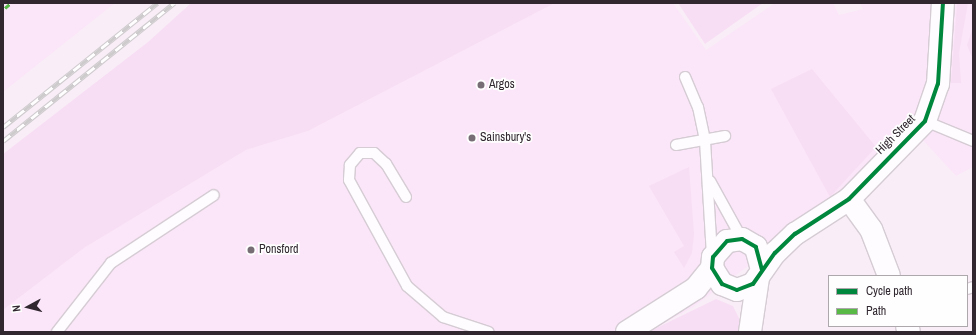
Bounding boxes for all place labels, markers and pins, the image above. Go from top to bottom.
place label: Argos [489,78,515,92]
marker: Argos [476,80,486,90]
place label: Sainsbury's [480,131,531,145]
marker: Sainsbury's [467,133,477,143]
place label: Ponsford [259,243,298,257]
marker: Ponsford [246,245,256,255]

